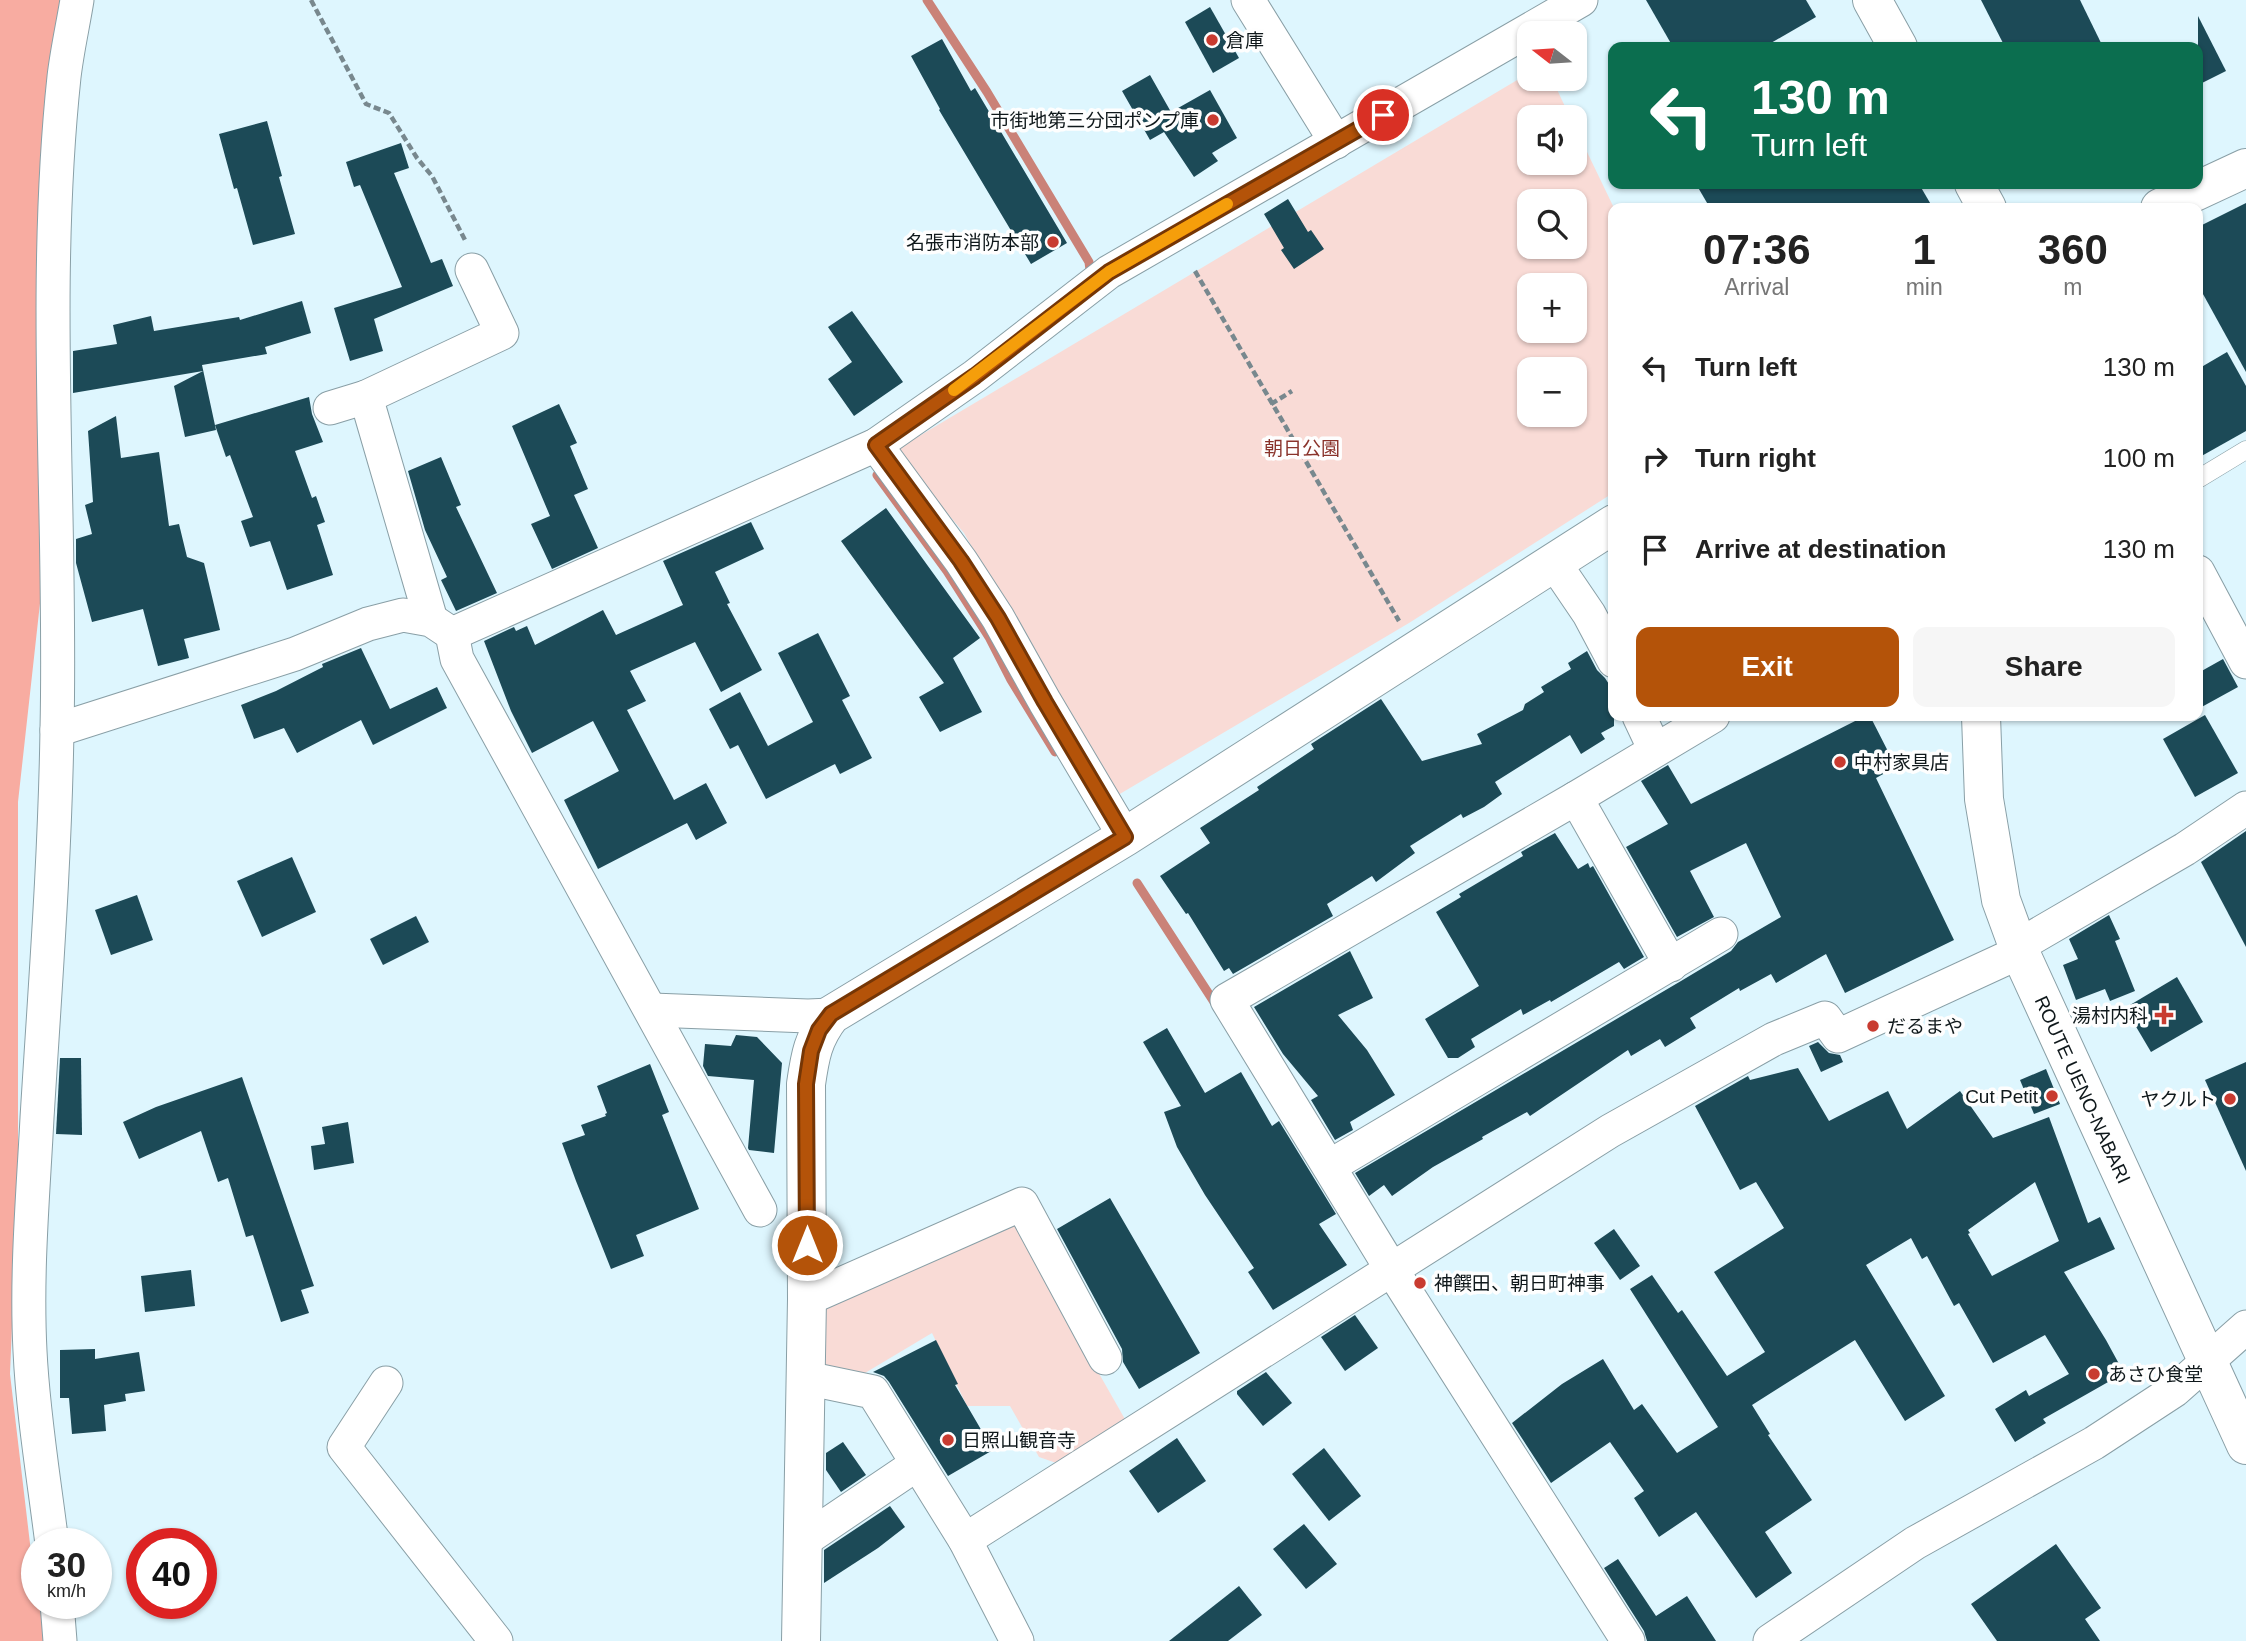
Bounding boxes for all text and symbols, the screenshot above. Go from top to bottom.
north arrow [1517,21,1587,91]
map controls [1517,21,1587,427]
place label: 倉庫 [1226,30,1264,51]
marker: 倉庫 [1204,32,1220,48]
icon: left [1636,70,1727,161]
text: 130 m [1751,70,1890,124]
pin [1353,85,1413,145]
icon: arrive [1364,96,1402,134]
button: sound [1517,105,1587,175]
place label: 市街地第三分団ポンプ庫 [991,110,1199,131]
marker: 市街地第三分団ポンプ庫 [1205,112,1221,128]
text: Turn left [1751,127,1867,163]
button: search [1517,189,1587,259]
text: 07:36 [1703,226,1811,273]
text: 1 [1912,226,1936,273]
text: 360 [2038,226,2108,273]
place label: 名張市消防本部 [906,232,1039,253]
marker: 名張市消防本部 [1045,234,1061,250]
button: + [1517,273,1587,343]
text: Arrival [1724,274,1789,300]
text: min [1906,274,1943,300]
text: m [2063,274,2082,300]
icon: left [1636,349,1674,387]
text: Turn left [1695,352,1797,382]
text: 130 m [2103,352,2175,382]
button: − [1517,357,1587,427]
park label: 朝日公園 [1264,438,1340,459]
icon: right [1636,440,1674,478]
text: Turn right [1695,443,1816,473]
text: 100 m [2103,443,2175,473]
icon: arrive [1636,531,1674,569]
text: Arrive at destination [1695,534,1946,564]
text: 130 m [2103,534,2175,564]
button: Exit [1636,627,1899,707]
button: Share [1913,627,2175,707]
place label: 中村家具店 [1854,752,1949,773]
marker: 中村家具店 [1832,754,1848,770]
street label: ROUTE UENO-NABARI [2031,992,2135,1186]
place label: 湯村内科 [2072,1005,2148,1026]
marker: 湯村内科 [2154,1005,2174,1025]
place label: だるまや [1887,1016,1963,1037]
marker: だるまや [1865,1018,1881,1034]
place label: Cut Petit [1965,1086,2039,1107]
marker: Cut Petit [2044,1088,2060,1104]
place label: ヤクルト [2141,1089,2216,1110]
marker: ヤクルト [2222,1091,2238,1107]
position arrow [770,1208,844,1282]
place label: 神饌田、朝日町神事 [1434,1273,1605,1294]
marker: 神饌田、朝日町神事 [1412,1275,1428,1291]
place label: あさひ食堂 [2108,1364,2203,1385]
marker: あさひ食堂 [2086,1366,2102,1382]
place label: 日照山観音寺 [962,1430,1076,1451]
marker: 日照山観音寺 [940,1432,956,1448]
speed limit sign: 40 [126,1528,217,1619]
text: 30 [47,1545,86,1584]
text: km/h [47,1581,86,1601]

